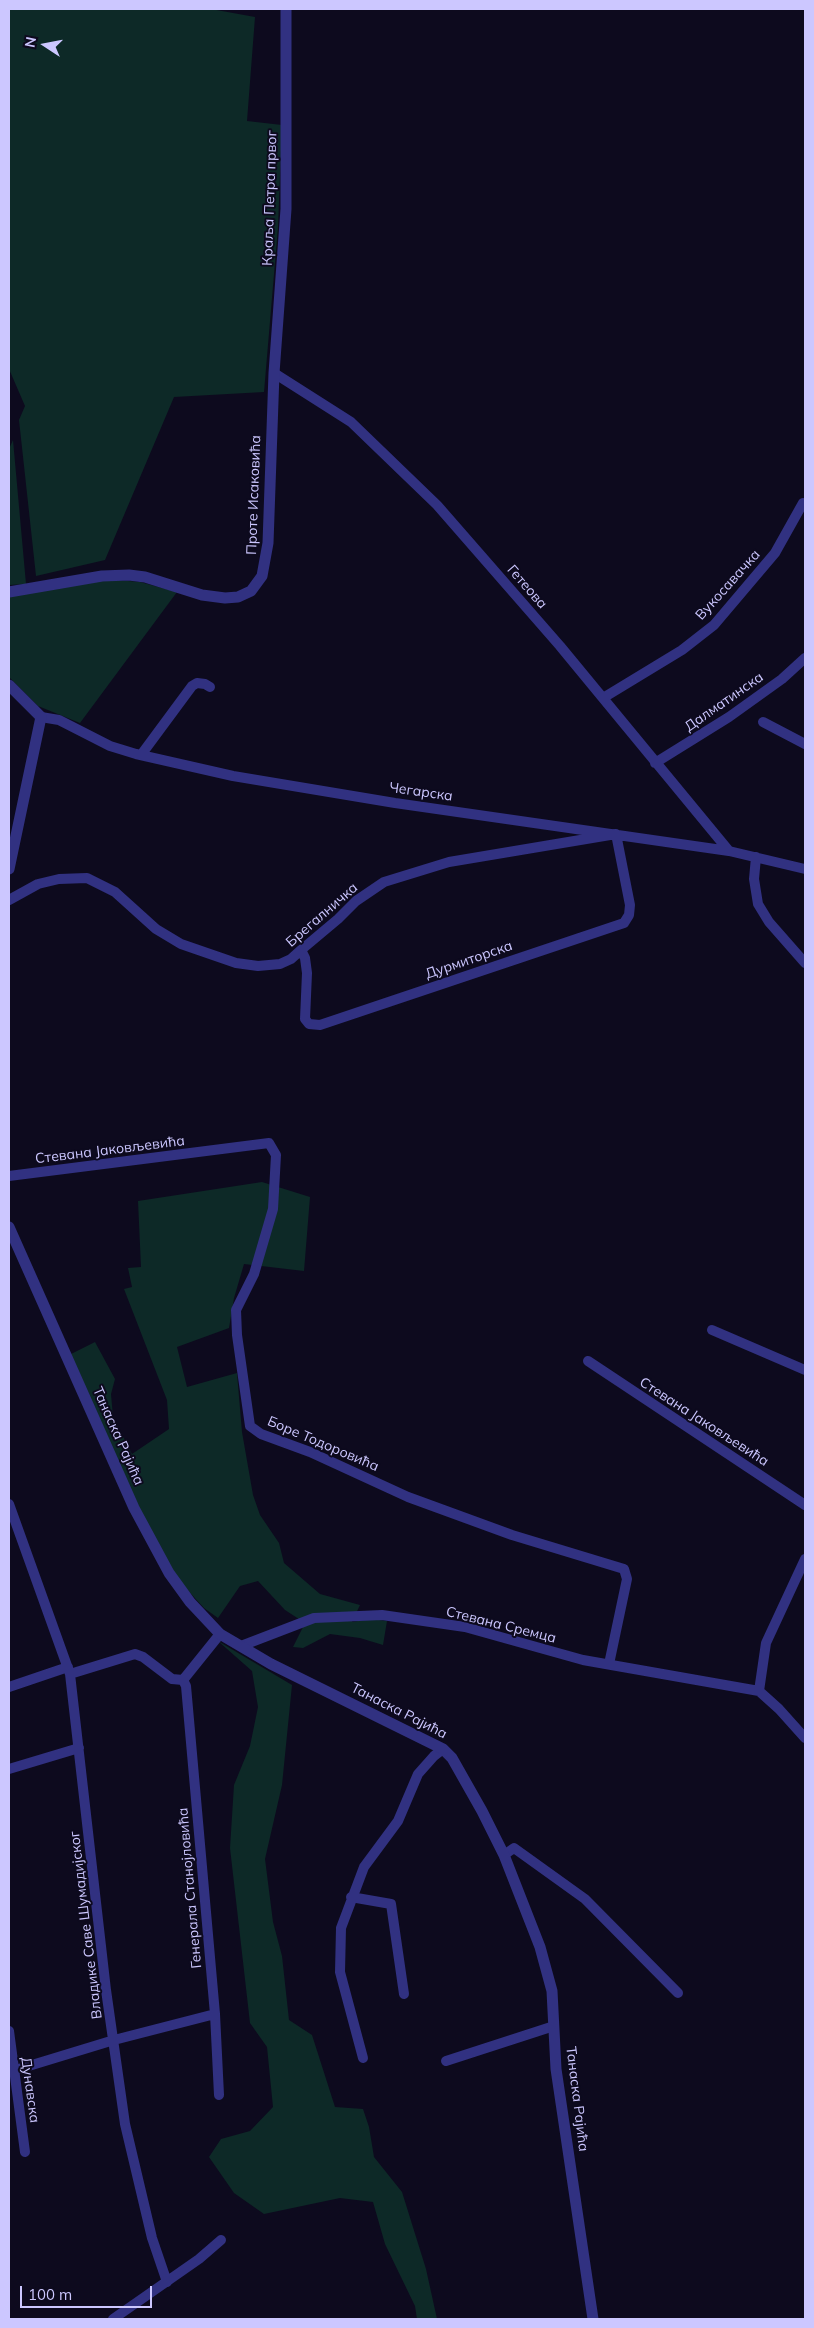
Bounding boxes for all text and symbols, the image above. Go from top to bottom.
north arrow [20,20,70,70]
text: N [20,35,40,49]
street label: Краља Петра првог [259,130,281,266]
street label: Проте Исаковића [244,435,264,555]
street label: Вукосавачка [692,546,764,624]
street label: Гетеова [503,562,551,612]
street label: Далматинска [681,669,767,735]
street label: Чегарска [388,779,454,805]
street label: Брегалничка [283,879,361,951]
street label: Дурмиторска [423,937,515,983]
street label: Стевана Јаковљевића [34,1132,186,1168]
street label: Стевана Јаковљевића [636,1374,772,1470]
street label: Танаска Рајића [89,1384,147,1488]
street label: Боре Тодоровића [265,1413,381,1475]
street label: Стевана Сремца [444,1603,558,1647]
street label: Танаска Рајића [348,1679,450,1743]
street label: Генерала Станојловића [175,1807,205,1969]
street label: Владике Саве Шумадијског [66,1830,106,2020]
street label: Танаска Рајића [562,2045,592,2153]
street label: Дунавска [17,2056,43,2124]
scale bar [22,2276,155,2308]
text: 100 m [28,2285,72,2304]

